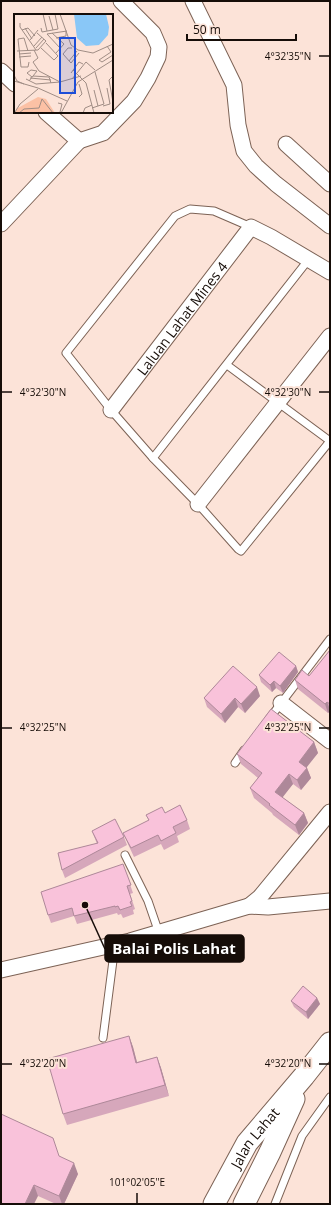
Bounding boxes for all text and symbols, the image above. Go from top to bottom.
inset map [14,14,113,113]
scale bar [187,16,296,42]
text: 50 m [193,21,221,38]
text: 4°32'35"N [265,49,311,63]
street label: Laluan Lahat Mines 4 [132,257,231,379]
text: 4°32'30"N [20,385,66,399]
text: 4°32'30"N [265,385,311,399]
text: 4°32'25"N [20,720,66,734]
text: 4°32'25"N [265,720,311,734]
callout: Balai Polis Lahat [105,935,244,962]
text: Balai Polis Lahat [112,938,236,958]
text: 4°32'20"N [20,1056,66,1070]
text: 4°32'20"N [265,1056,311,1070]
street label: Jalan Lahat [225,1103,283,1173]
text: 101°02'05"E [109,1175,165,1189]

